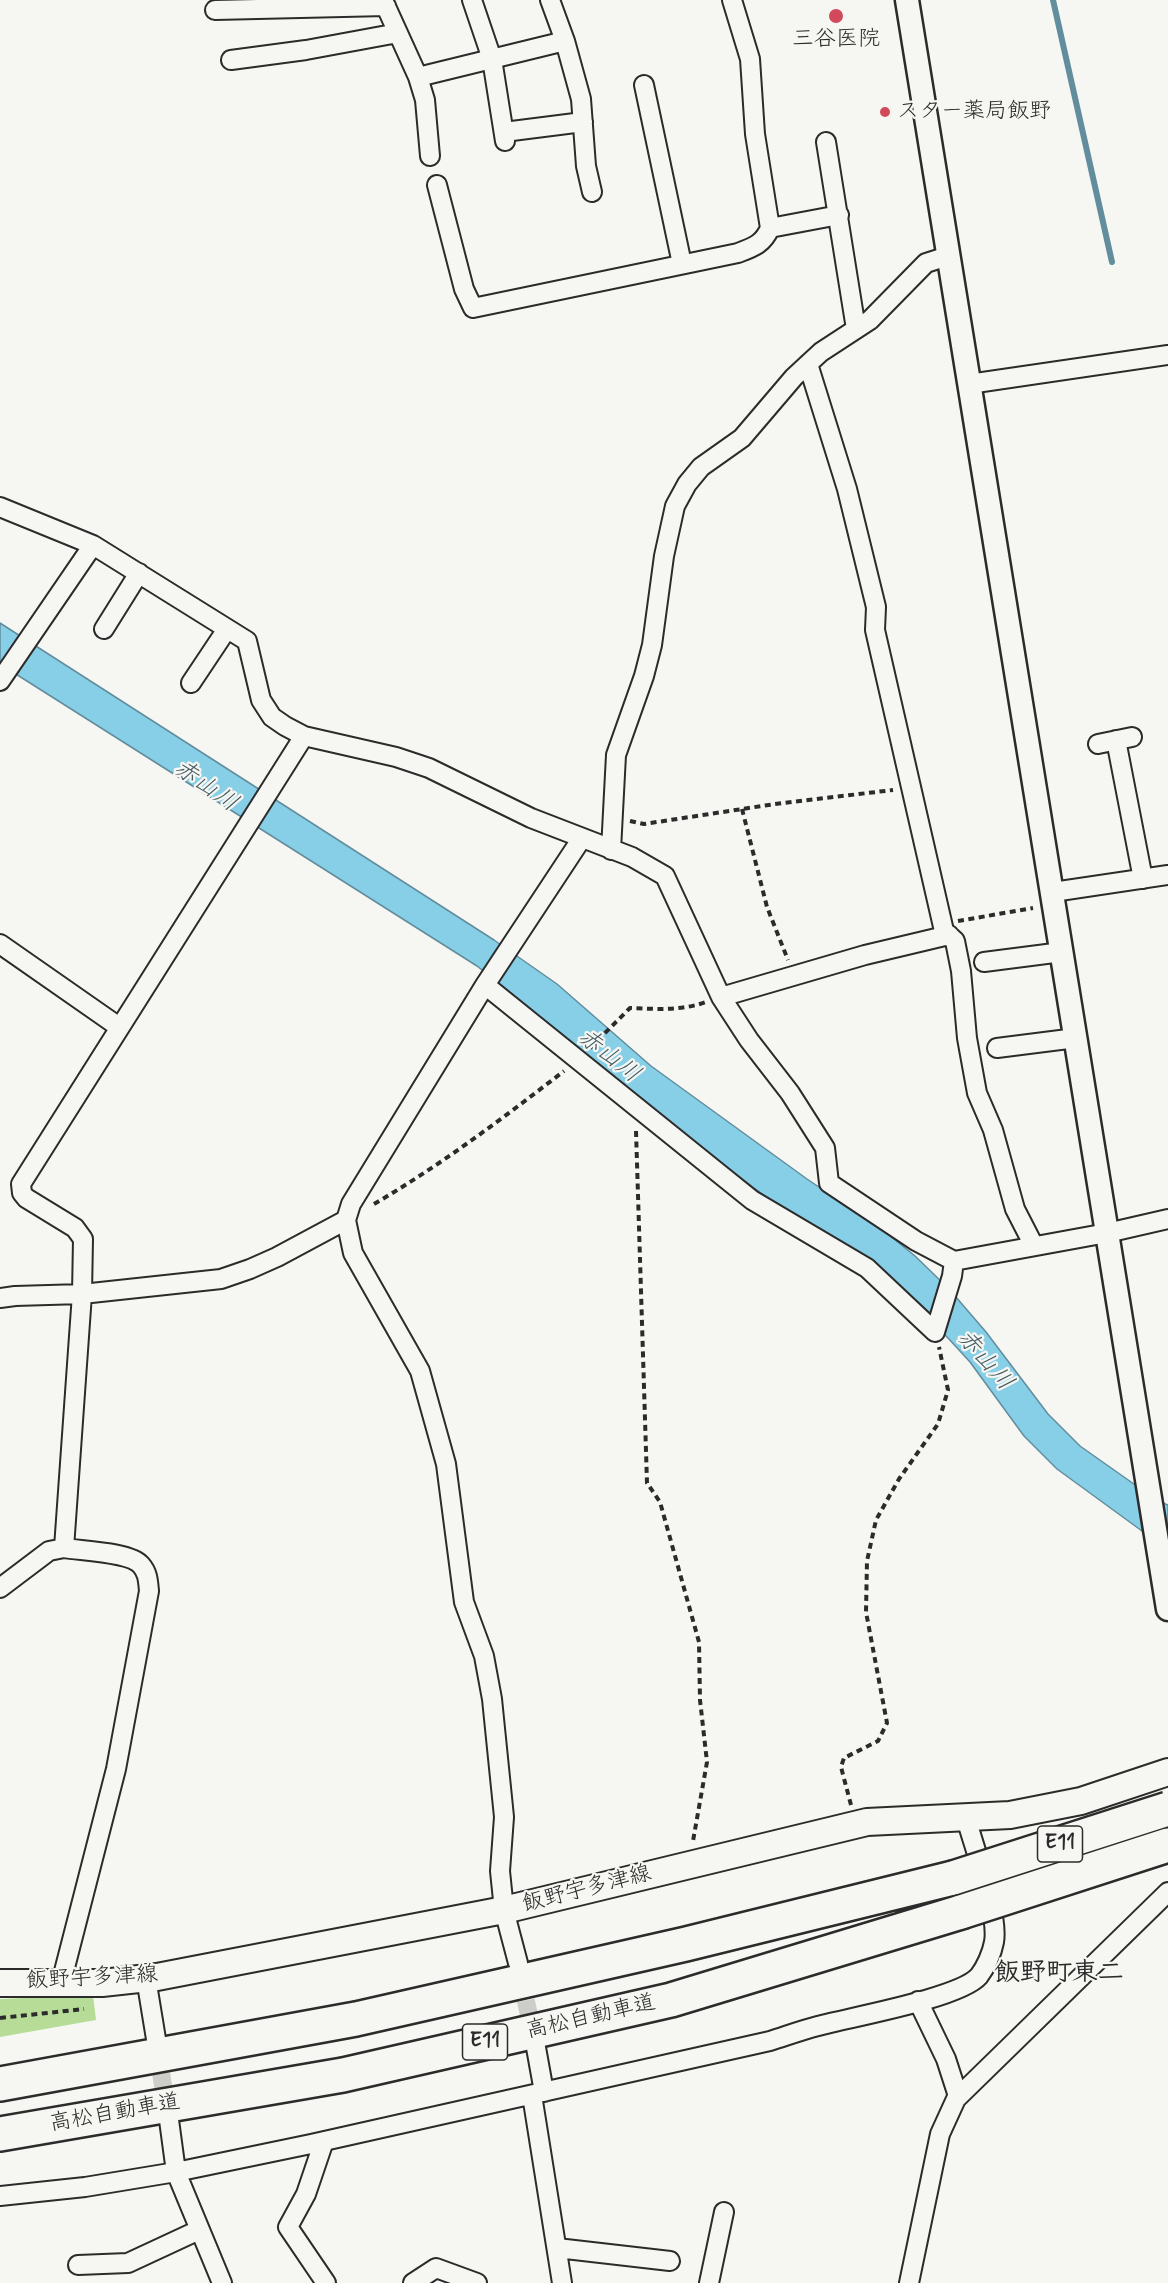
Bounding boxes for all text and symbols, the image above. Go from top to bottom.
marker: 三谷医院 [827,7,845,25]
place label: 三谷医院 [792,27,880,53]
place label: スター薬局飯野 [897,99,1051,125]
marker: スター薬局飯野 [878,105,892,119]
water label: 赤山川 [167,755,243,819]
water label: 赤山川 [571,1023,645,1091]
water label: 赤山川 [950,1324,1018,1398]
road number: E11 [1038,1826,1082,1862]
street label: 飯野宇多津線 [520,1861,654,1919]
district label: 飯野町東二 [994,1959,1124,1991]
street label: 飯野宇多津線 [25,1962,159,1996]
street label: 高松自動車道 [524,1990,658,2046]
road number: E11 [462,2024,508,2060]
street label: 高松自動車道 [48,2090,182,2138]

